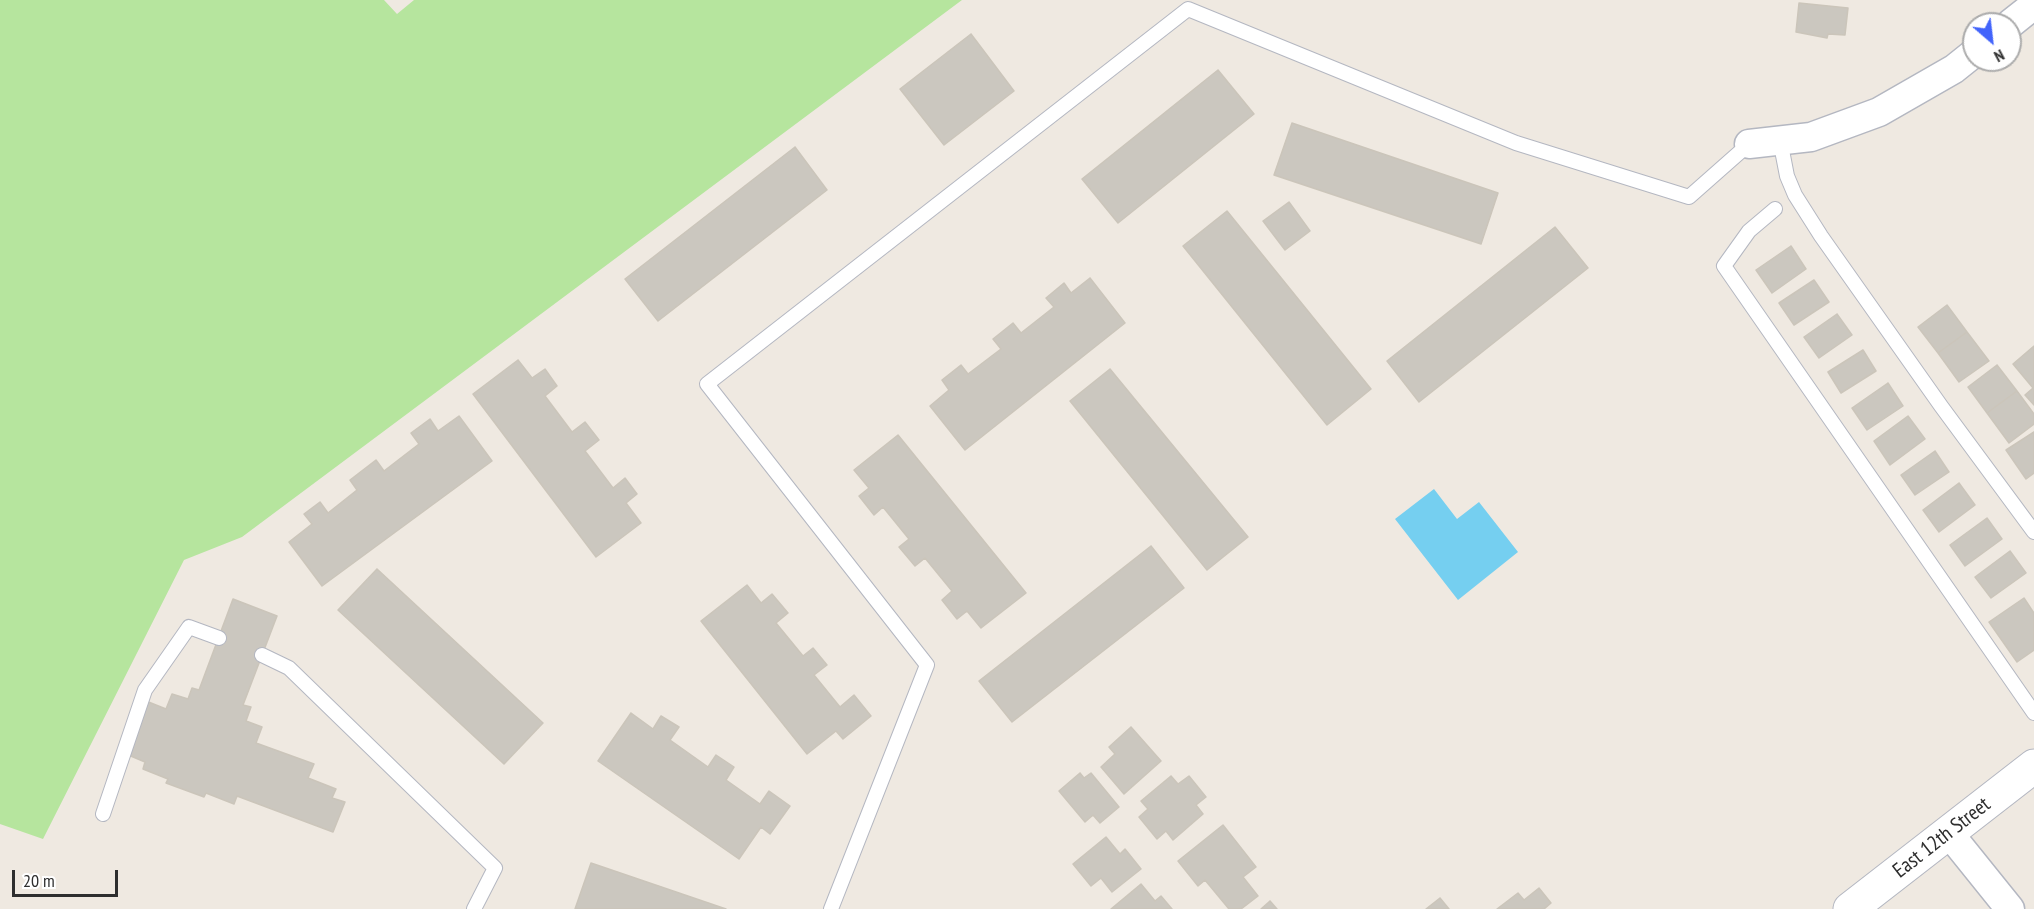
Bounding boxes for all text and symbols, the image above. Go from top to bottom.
north arrow [1962,12,2022,72]
text: N [1991,45,2008,67]
street label: East 12th Street [1888,792,1996,884]
scale bar [15,858,122,896]
text: 20 m [23,869,55,892]

